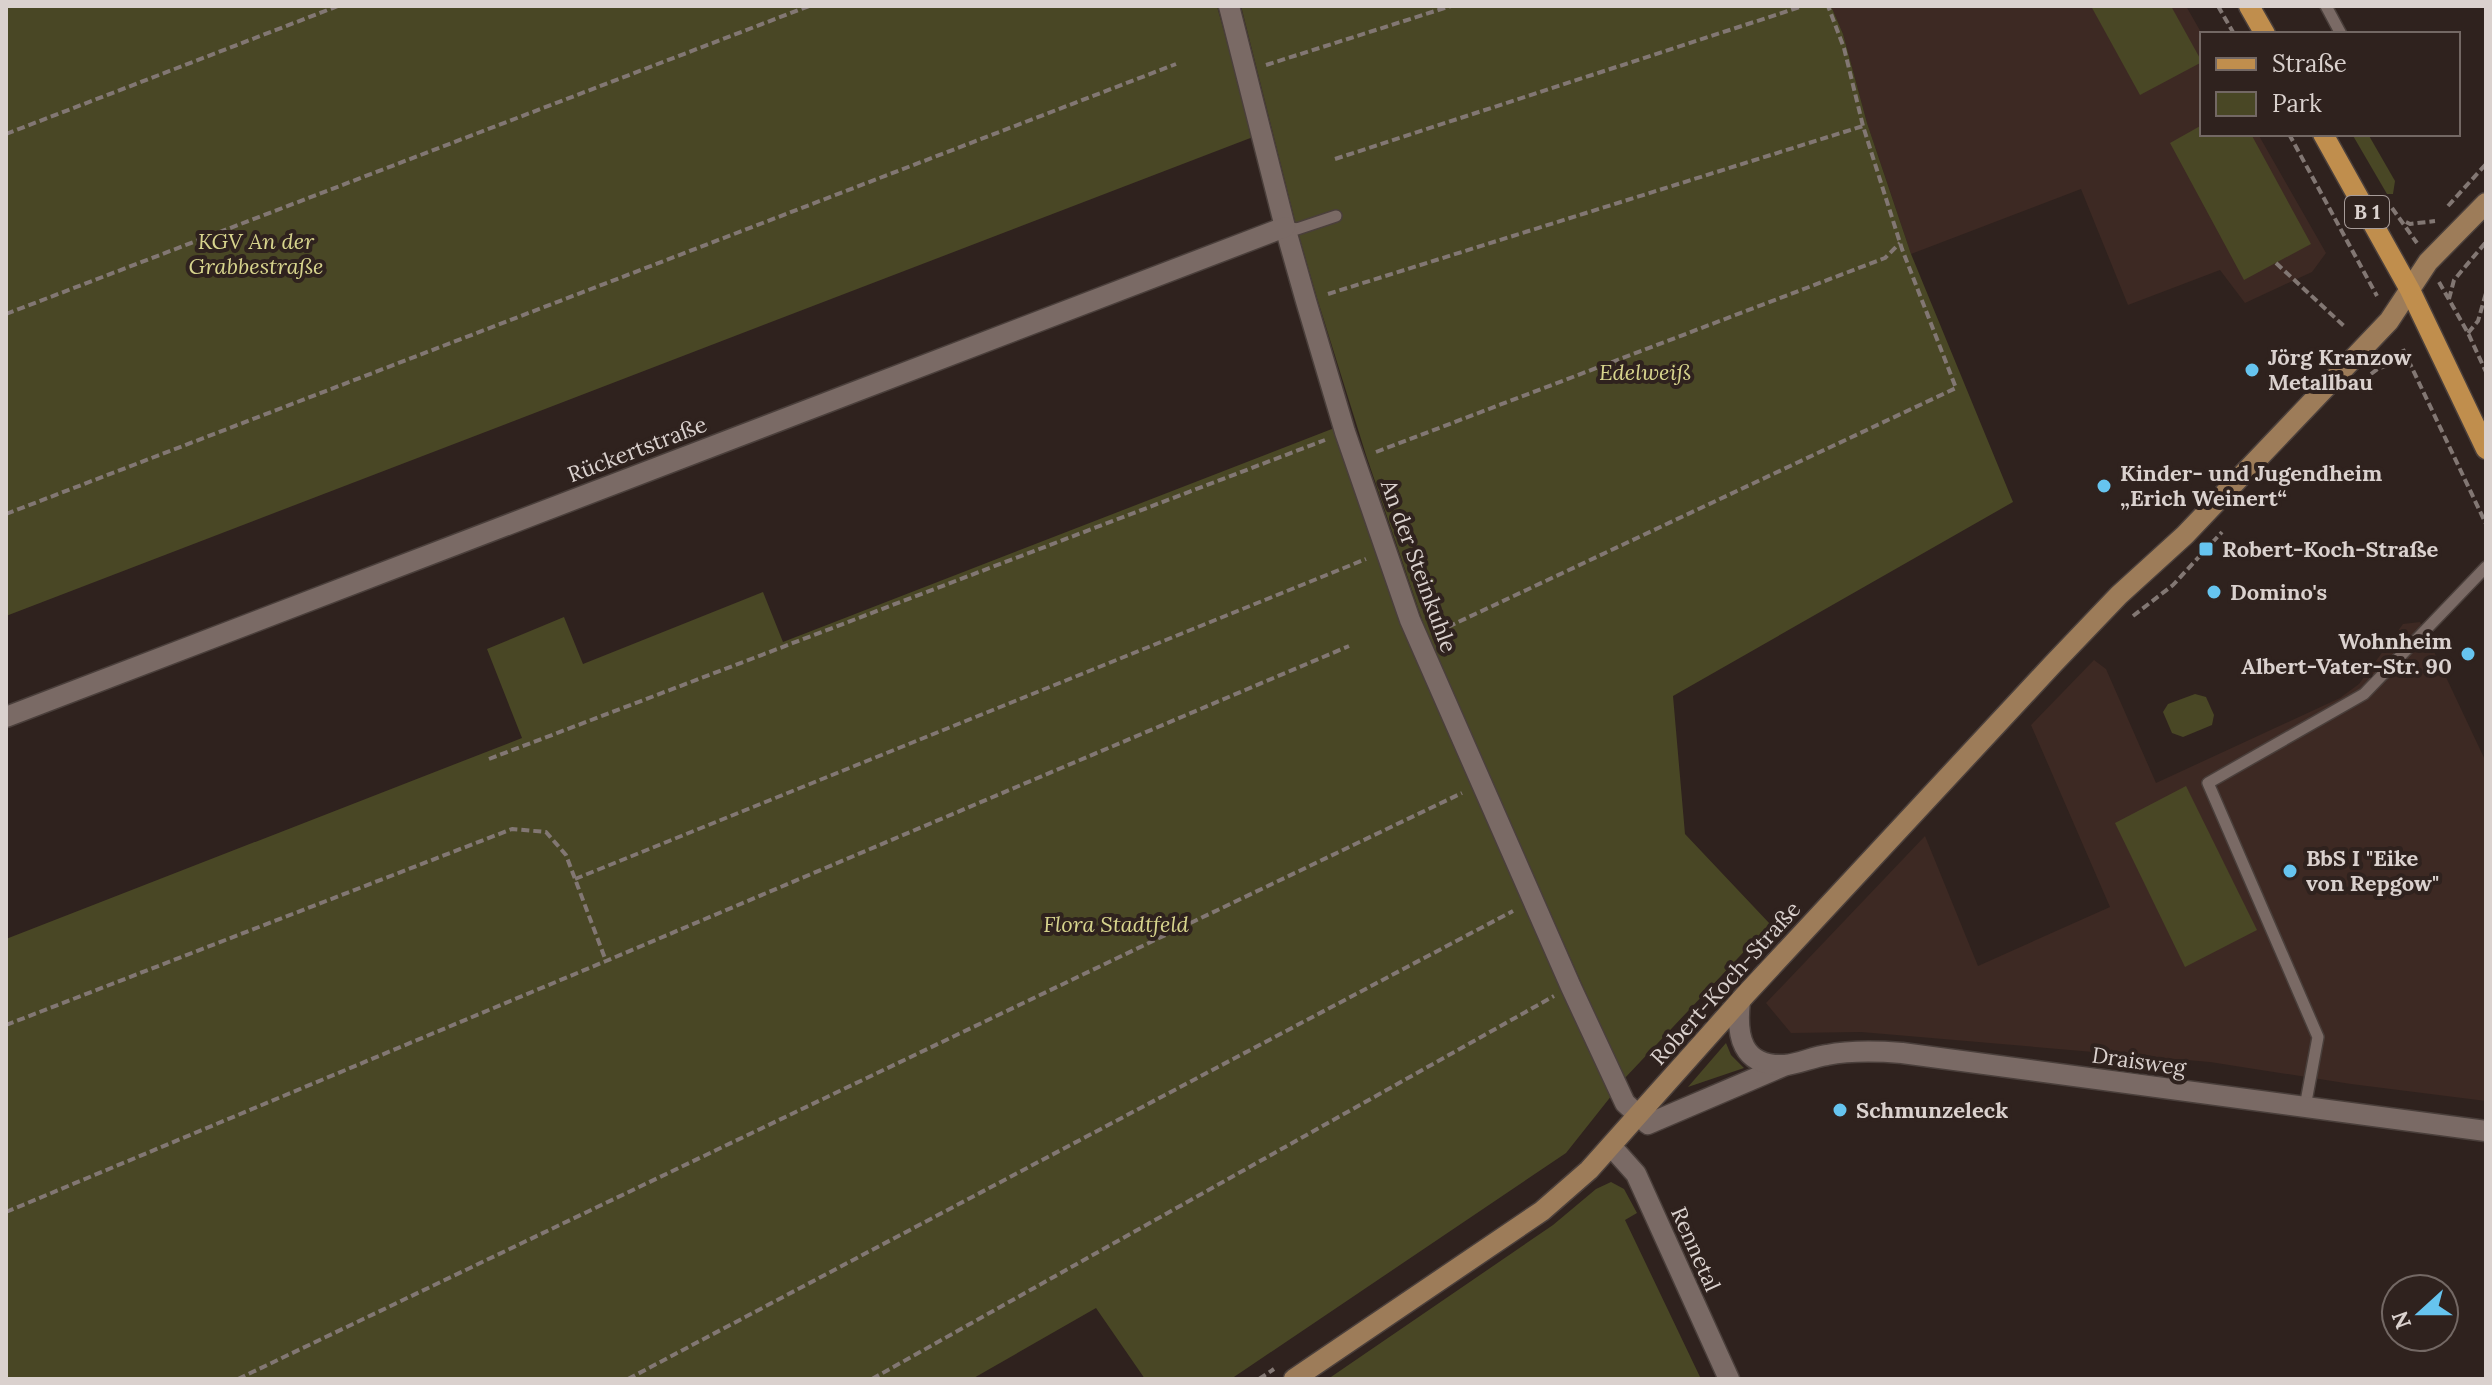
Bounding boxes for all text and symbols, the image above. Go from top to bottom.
legend [2200,32,2460,136]
text: Straße [2272,48,2347,79]
text: Park [2272,88,2322,119]
road number: B 1 [2345,196,2389,228]
park label: KGV An der Grabbestraße [188,227,324,280]
place label: Jörg Kranzow Metallbau [2268,343,2411,396]
park label: Edelweiß [1599,358,1691,386]
marker: Jörg Kranzow Metallbau [2243,361,2261,379]
street label: Rückertstraße [563,410,711,488]
place label: Kinder- und Jugendheim „Erich Weinert“ [2120,459,2382,512]
street label: An der Steinkuhle [1374,475,1463,656]
marker: Kinder- und Jugendheim „Erich Weinert“ [2095,477,2113,495]
place label: Robert-Koch-Straße [2222,535,2438,563]
marker: Robert-Koch-Straße [2197,540,2215,558]
place label: Domino's [2230,578,2327,606]
marker: Domino's [2205,583,2223,601]
place label: Wohnheim Albert-Vater-Str. 90 [2241,627,2452,680]
marker: Wohnheim Albert-Vater-Str. 90 [2459,645,2477,663]
place label: BbS I "Eike von Repgow" [2306,844,2439,897]
marker: BbS I "Eike von Repgow" [2281,862,2299,880]
street label: Robert-Koch-Straße [1644,895,1806,1071]
park label: Flora Stadtfeld [1043,910,1190,938]
street label: Draisweg [2090,1041,2189,1082]
place label: Schmunzeleck [1856,1096,2008,1124]
marker: Schmunzeleck [1831,1101,1849,1119]
street label: Rennetal [1665,1202,1727,1296]
north arrow [2380,1273,2460,1353]
text: N [2385,1307,2417,1333]

